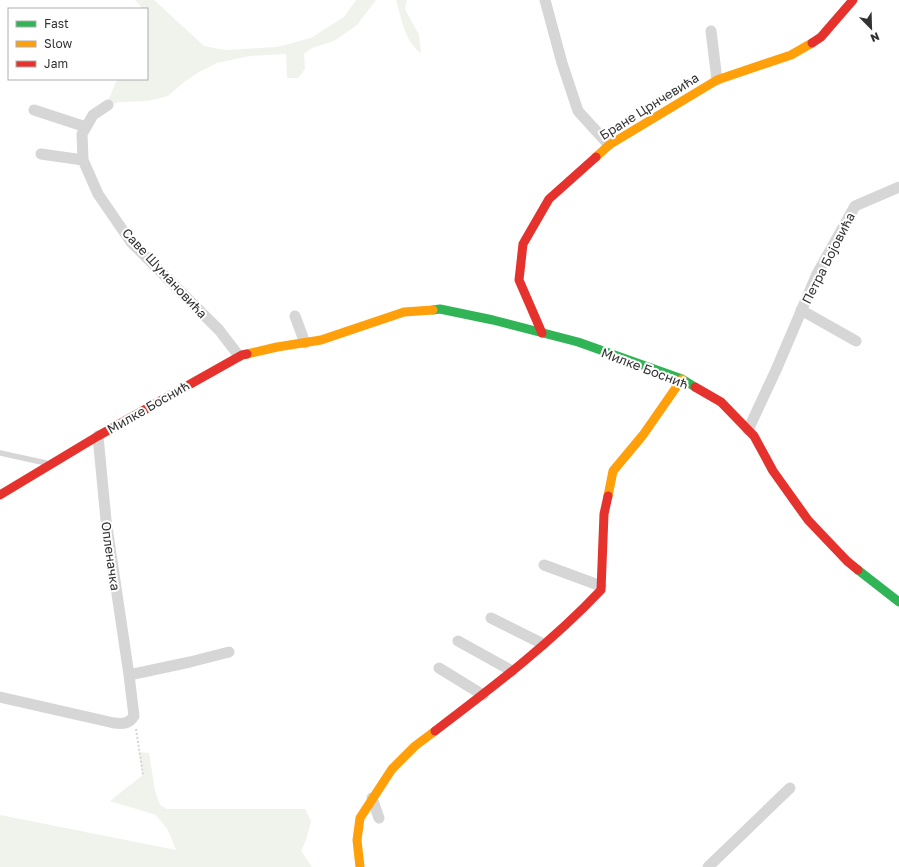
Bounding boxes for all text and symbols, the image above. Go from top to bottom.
legend [8,8,148,80]
north arrow [851,8,891,48]
text: Fast [44,16,69,31]
text: N [869,30,881,45]
text: Slow [44,36,72,51]
text: Jam [44,56,68,71]
street label: Бране Црнчевића [596,69,702,143]
street label: Петра Бојовића [798,210,858,306]
street label: Саве Шумановића [119,225,211,321]
street label: Милке Боснић [599,344,691,392]
street label: Милке Боснић [104,377,192,437]
street label: Опленачка [98,520,124,592]

